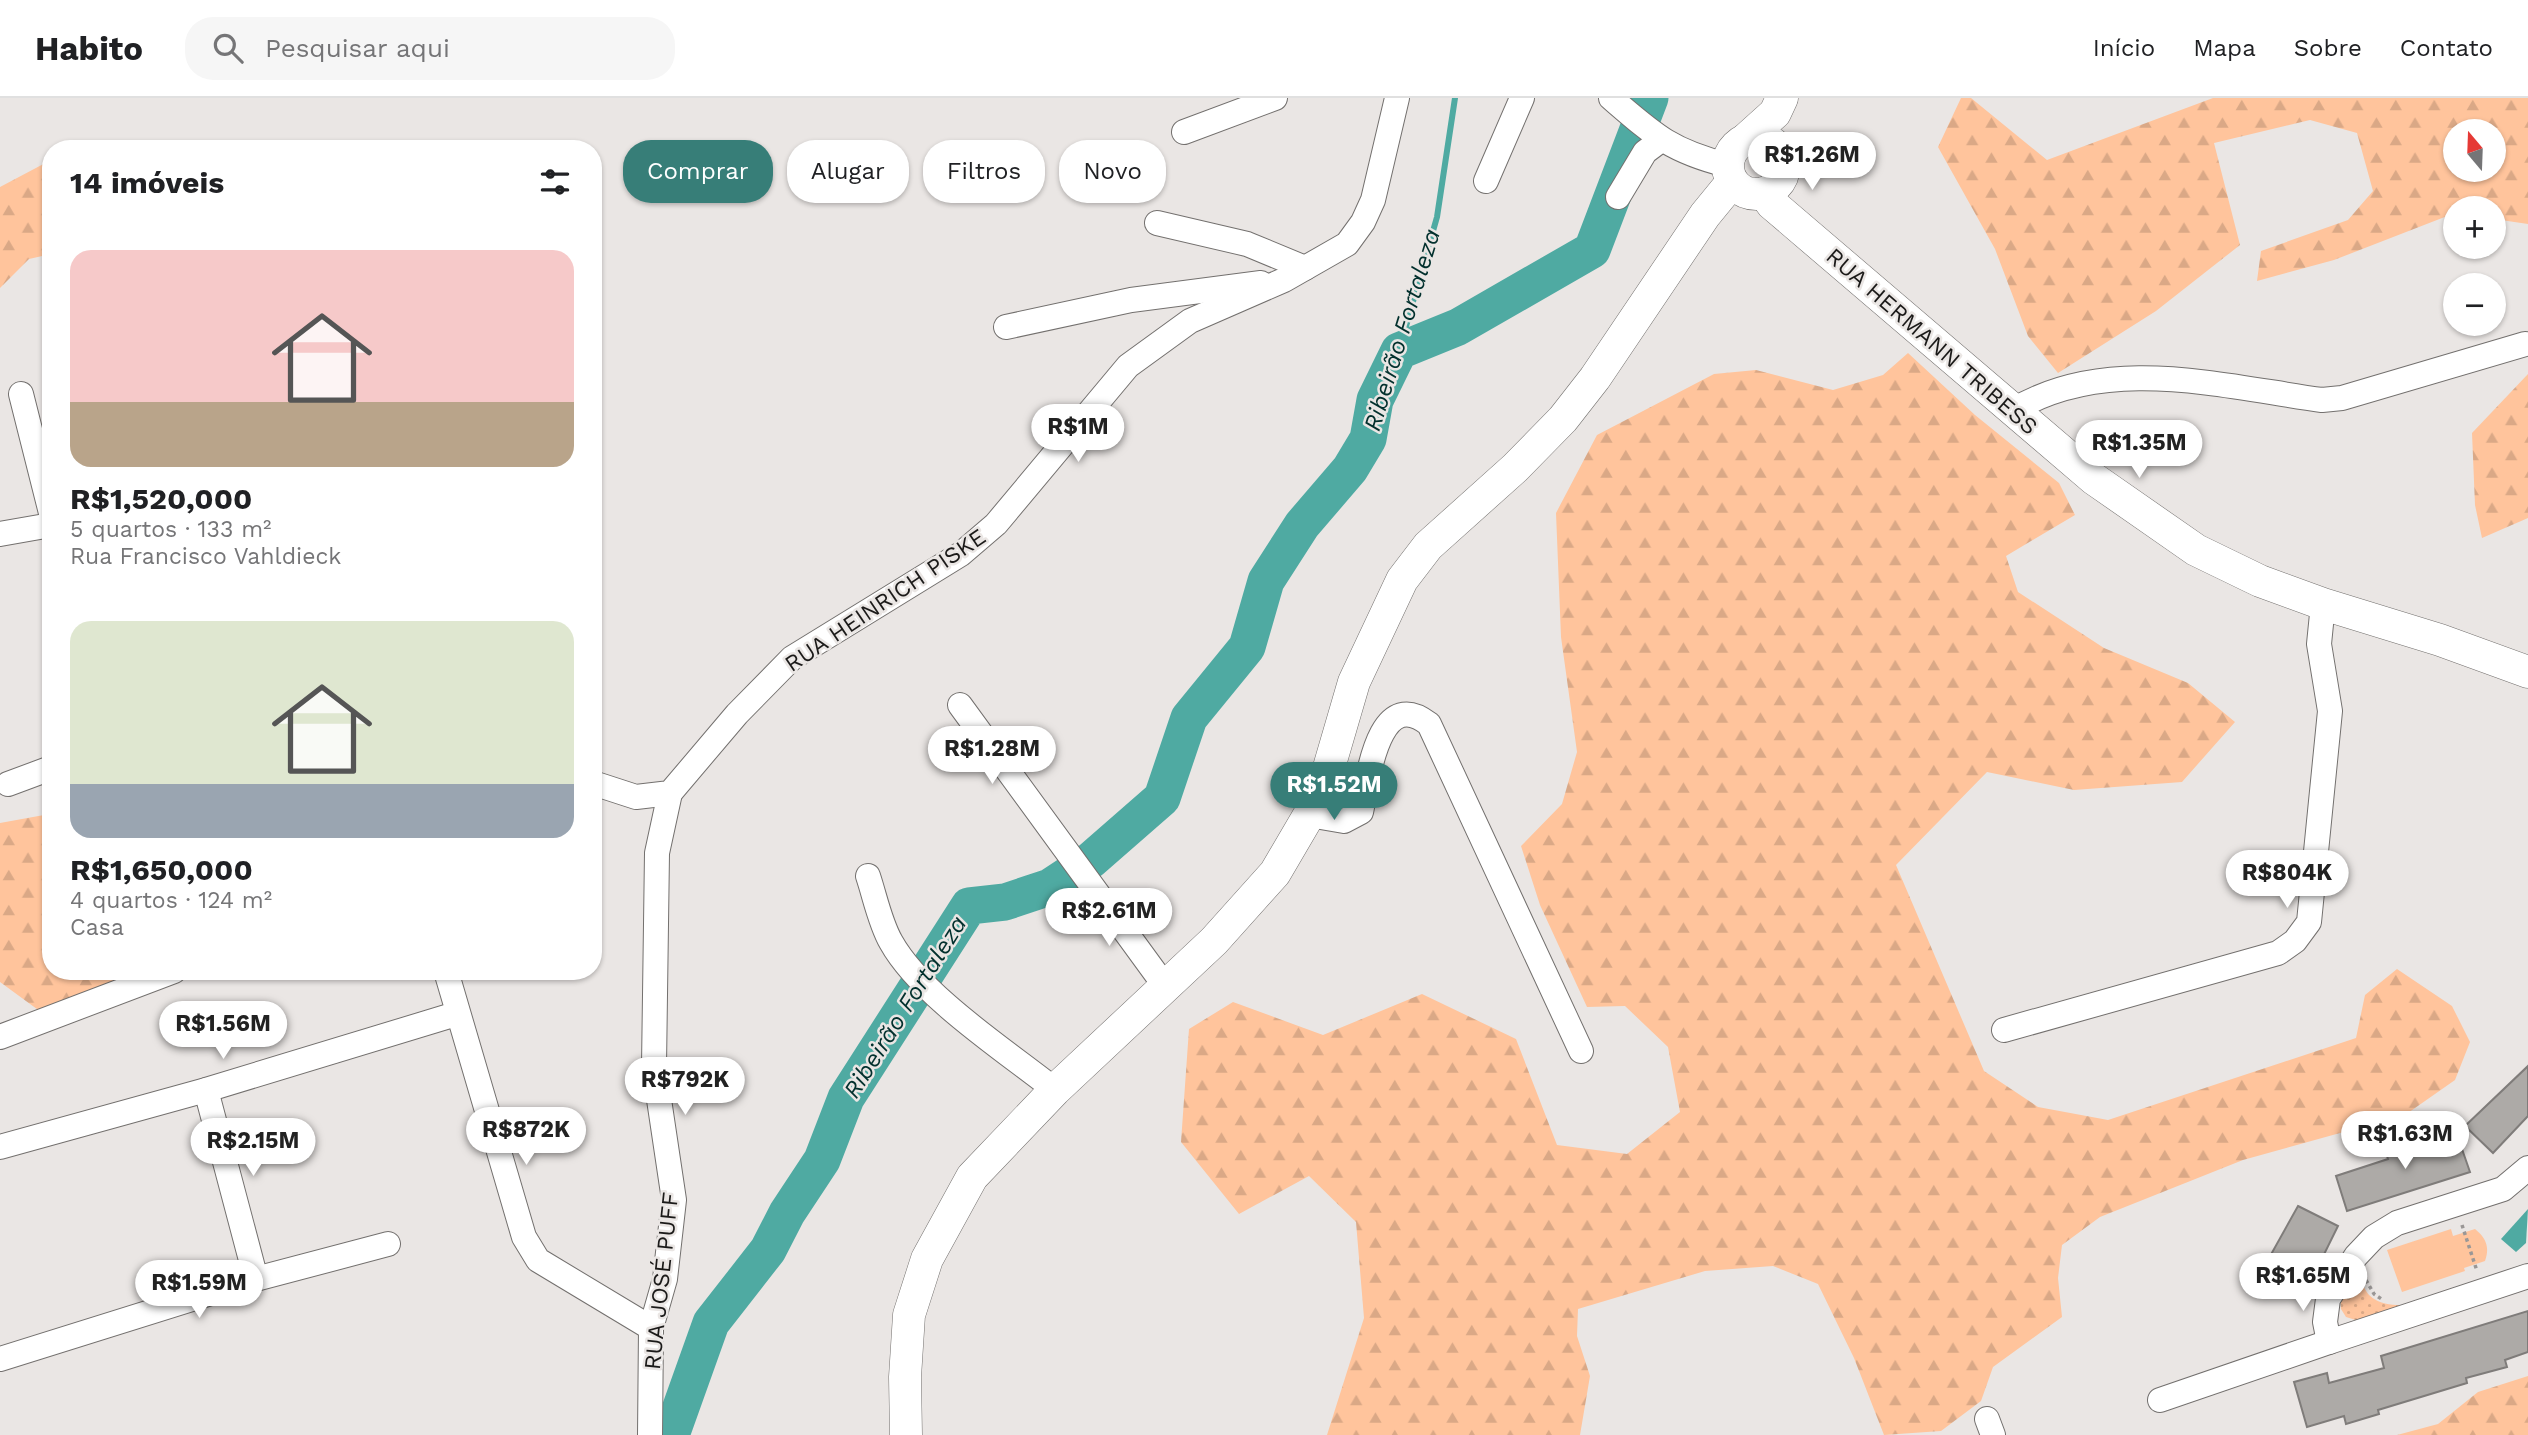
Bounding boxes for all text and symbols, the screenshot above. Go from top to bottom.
search box [185,17,675,80]
text: Habito [35,29,143,68]
icon: search [209,29,247,67]
text: Pesquisar aqui [265,33,450,63]
text: Início [2093,34,2155,62]
text: Mapa [2193,34,2256,62]
text: Sobre [2294,34,2362,62]
text: Contato [2400,34,2493,62]
north arrow [2443,119,2506,182]
map controls [2443,119,2506,336]
pin: R$1.26M [1747,132,1877,192]
chip: Comprar [623,140,773,203]
chip: Alugar [787,140,909,203]
chip: Filtros [923,140,1045,203]
chip: Novo [1059,140,1166,203]
text: R$1.26M [1764,141,1860,168]
icon: filters [536,163,574,201]
text: 14 imóveis [70,165,224,200]
button: + [2443,196,2506,259]
water label: Ribeirão Fortaleza [1358,226,1446,434]
street label: RUA HERMANN TRIBESS [1821,242,2043,440]
button: − [2443,273,2506,336]
icon: home [259,295,385,421]
pin: R$1M [1037,404,1119,464]
text: R$1M [1047,413,1109,440]
pin: R$1.35M [2074,420,2204,480]
text: R$1.35M [2091,429,2187,456]
text: R$1,520,000 [70,481,252,516]
text: 5 quartos · 133 m² [70,516,271,543]
street label: RUA HEINRICH PISKE [780,523,991,678]
text: Rua Francisco Vahldieck [70,543,341,570]
icon: home [259,666,385,792]
pin: R$1.28M [927,726,1057,786]
text: R$1.28M [944,735,1040,762]
pin: R$1.52M [1269,762,1399,822]
text: R$1.52M [1286,771,1382,798]
pin: R$804K [2230,850,2344,910]
text: R$1,650,000 [70,852,253,887]
text: R$804K [2242,859,2332,886]
text: 4 quartos · 124 m² [70,887,272,914]
pin: R$2.61M [1044,888,1174,948]
text: R$2.61M [1061,897,1157,924]
water label: Ribeirão Fortaleza [838,911,973,1103]
text: Casa [70,914,124,941]
pin: R$1.56M [158,1002,288,1061]
text: R$1.56M [175,1010,271,1037]
pin: R$792K [628,1058,742,1117]
text: R$792K [641,1066,729,1093]
pin: R$872K [469,1108,583,1167]
pin: R$1.63M [2340,1112,2470,1171]
text: R$872K [482,1116,570,1143]
pin: R$2.15M [188,1118,318,1178]
text: R$1.63M [2357,1120,2453,1147]
text: R$2.15M [207,1127,299,1154]
street label: RUA JOSÉ PUFF [639,1191,684,1371]
pin: R$1.65M [2238,1254,2368,1313]
pin: R$1.59M [134,1260,264,1320]
text: R$1.65M [2255,1262,2351,1289]
text: R$1.59M [151,1269,247,1296]

